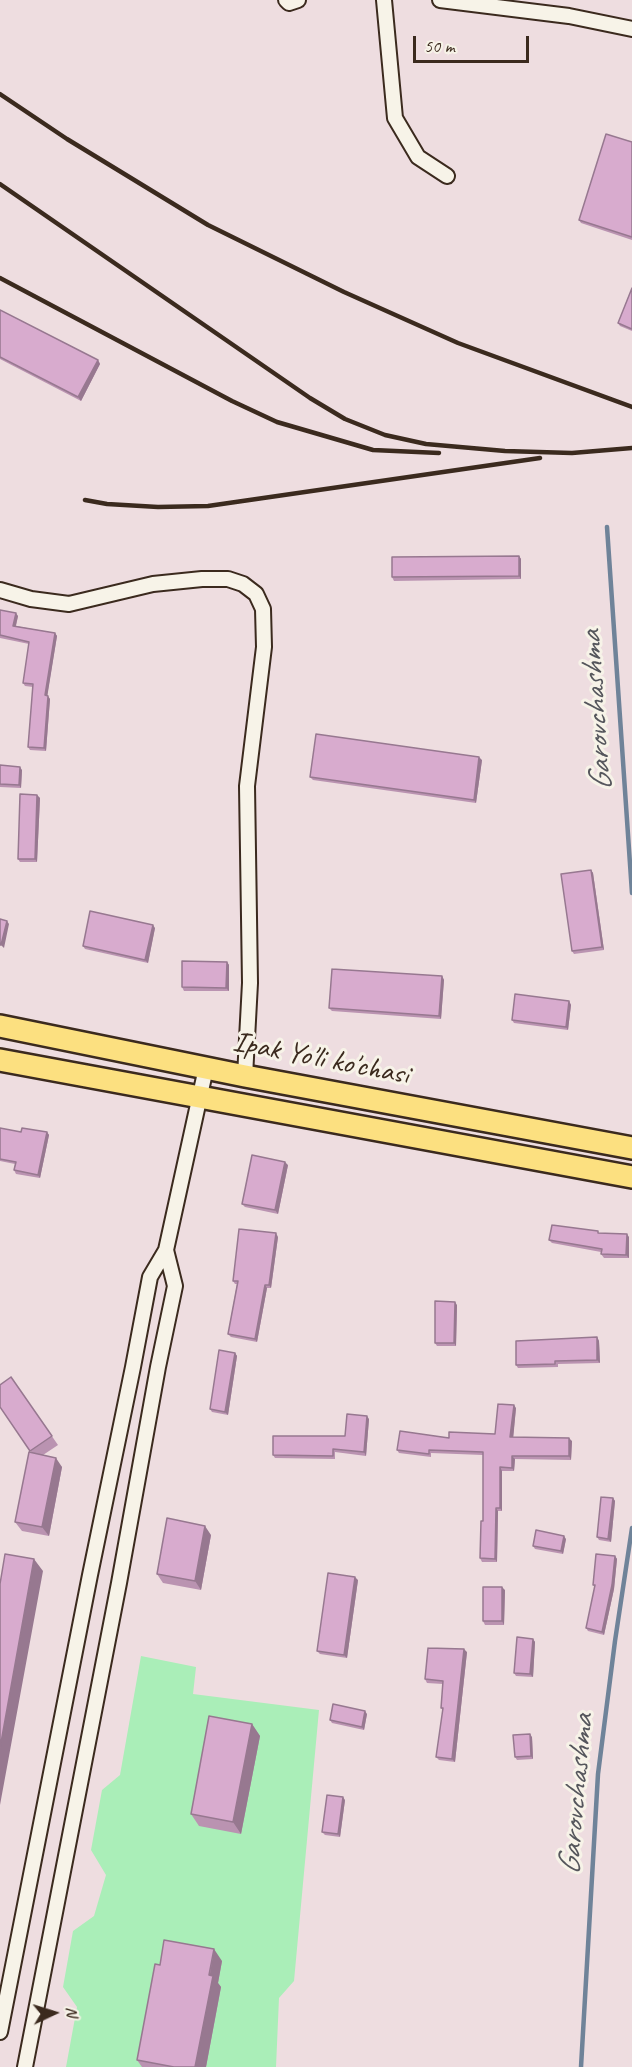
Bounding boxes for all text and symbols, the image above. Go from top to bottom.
scale bar [416,24,532,62]
text: 50 m [424,35,455,57]
water label: Garovchashma [572,630,622,792]
street label: Ipak Yo'li ko'chasi [230,1024,412,1094]
water label: Garovchashma [551,1714,603,1876]
north arrow [24,1983,84,2043]
text: N [62,2006,82,2017]

